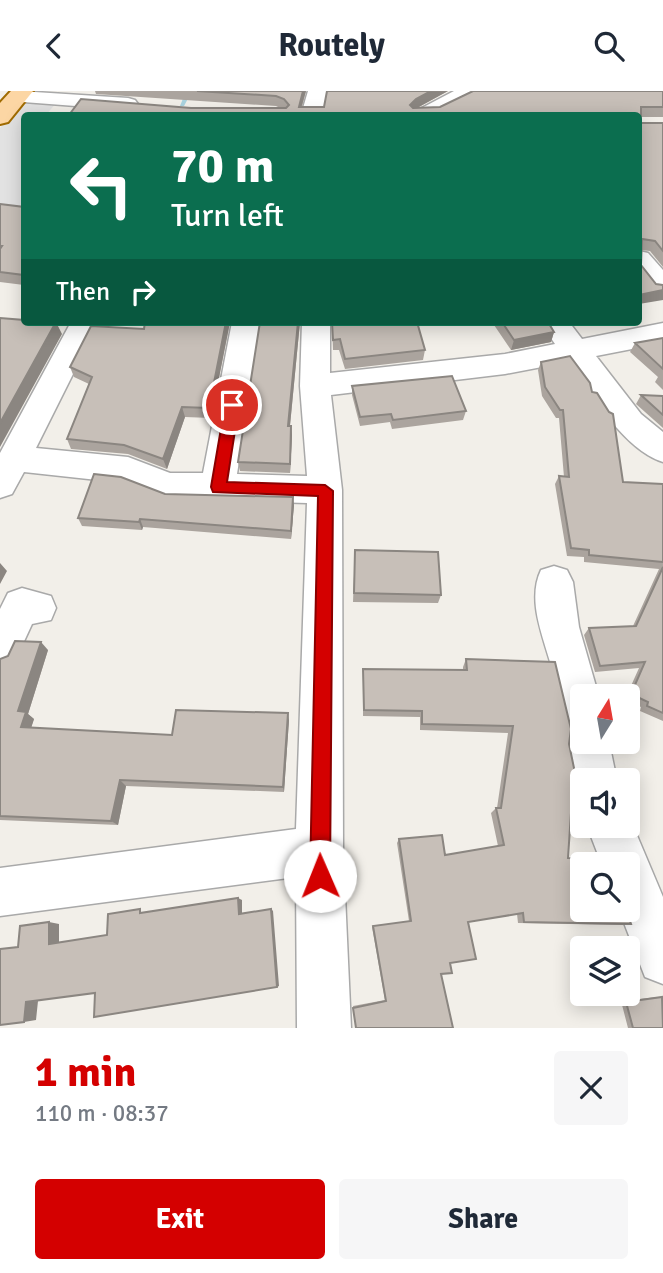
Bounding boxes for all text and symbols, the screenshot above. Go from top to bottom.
text: Routely [278,26,385,65]
icon: back [35,27,73,65]
icon: search [590,27,628,65]
text: 70 m [171,136,274,196]
icon: left [56,140,147,231]
text: Turn left [171,196,284,235]
icon: right [124,273,162,311]
text: Then [56,276,110,308]
pin [202,375,262,435]
icon: arrive [213,386,251,424]
north arrow [570,684,640,754]
map controls [570,684,640,1006]
button: sound [570,768,640,838]
position arrow [283,839,357,913]
button: search [570,852,640,922]
button: layers [570,936,640,1006]
text: 1 min [35,1047,136,1098]
button: close [554,1051,628,1125]
text: 110 m · 08:37 [35,1099,169,1128]
button: Exit [35,1179,325,1259]
button: Share [339,1179,628,1259]

